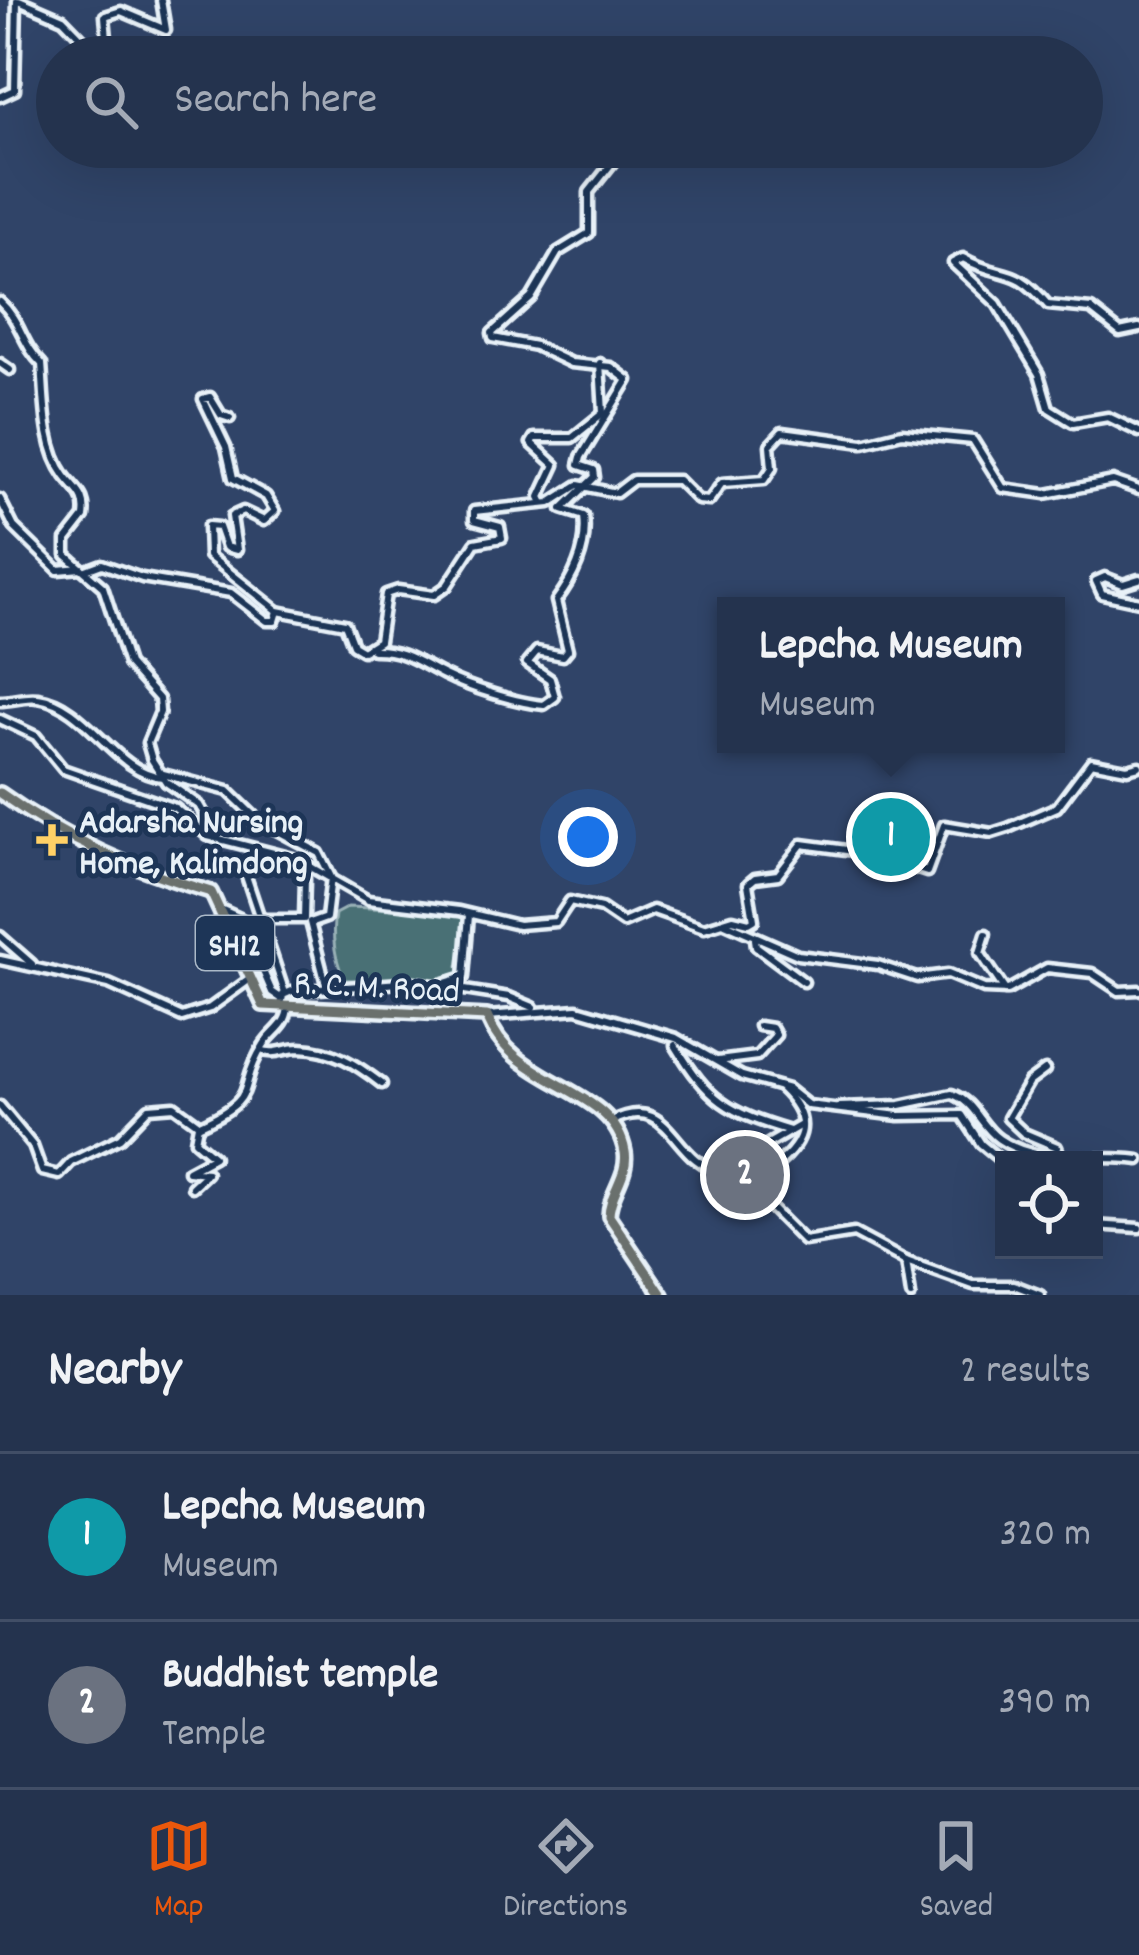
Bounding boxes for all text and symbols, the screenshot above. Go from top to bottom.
search box [36,36,1103,168]
icon: search [78,69,144,135]
text: Search here [174,70,377,134]
popup [717,597,1065,753]
text: Lepcha Museum [759,616,1023,680]
text: Museum [759,680,876,735]
pin: 1 [852,792,930,882]
place label: Adarsha Nursing Home, Kalimdong [79,799,308,892]
your location [558,807,618,867]
marker: Adarsha Nursing Home, Kalimdong [36,824,68,856]
road number: SH12 [196,916,274,970]
street label: R. C. M. Road [292,960,461,1020]
pin: 2 [706,1130,784,1220]
map controls [995,1151,1103,1259]
button: locate [995,1151,1103,1259]
text: Nearby [48,1337,181,1409]
text: 2 results [960,1346,1091,1401]
text: Lepcha Museum [162,1477,426,1541]
text: 1 [83,1509,91,1564]
text: 320 m [1000,1509,1091,1564]
text: Museum [162,1541,279,1596]
text: Buddhist temple [162,1645,438,1709]
text: 2 [78,1677,96,1732]
text: 390 m [999,1677,1091,1732]
text: Temple [162,1709,266,1764]
tab: Map [146,1813,212,1932]
tab: Directions [503,1813,628,1932]
tab: Saved [920,1813,993,1932]

